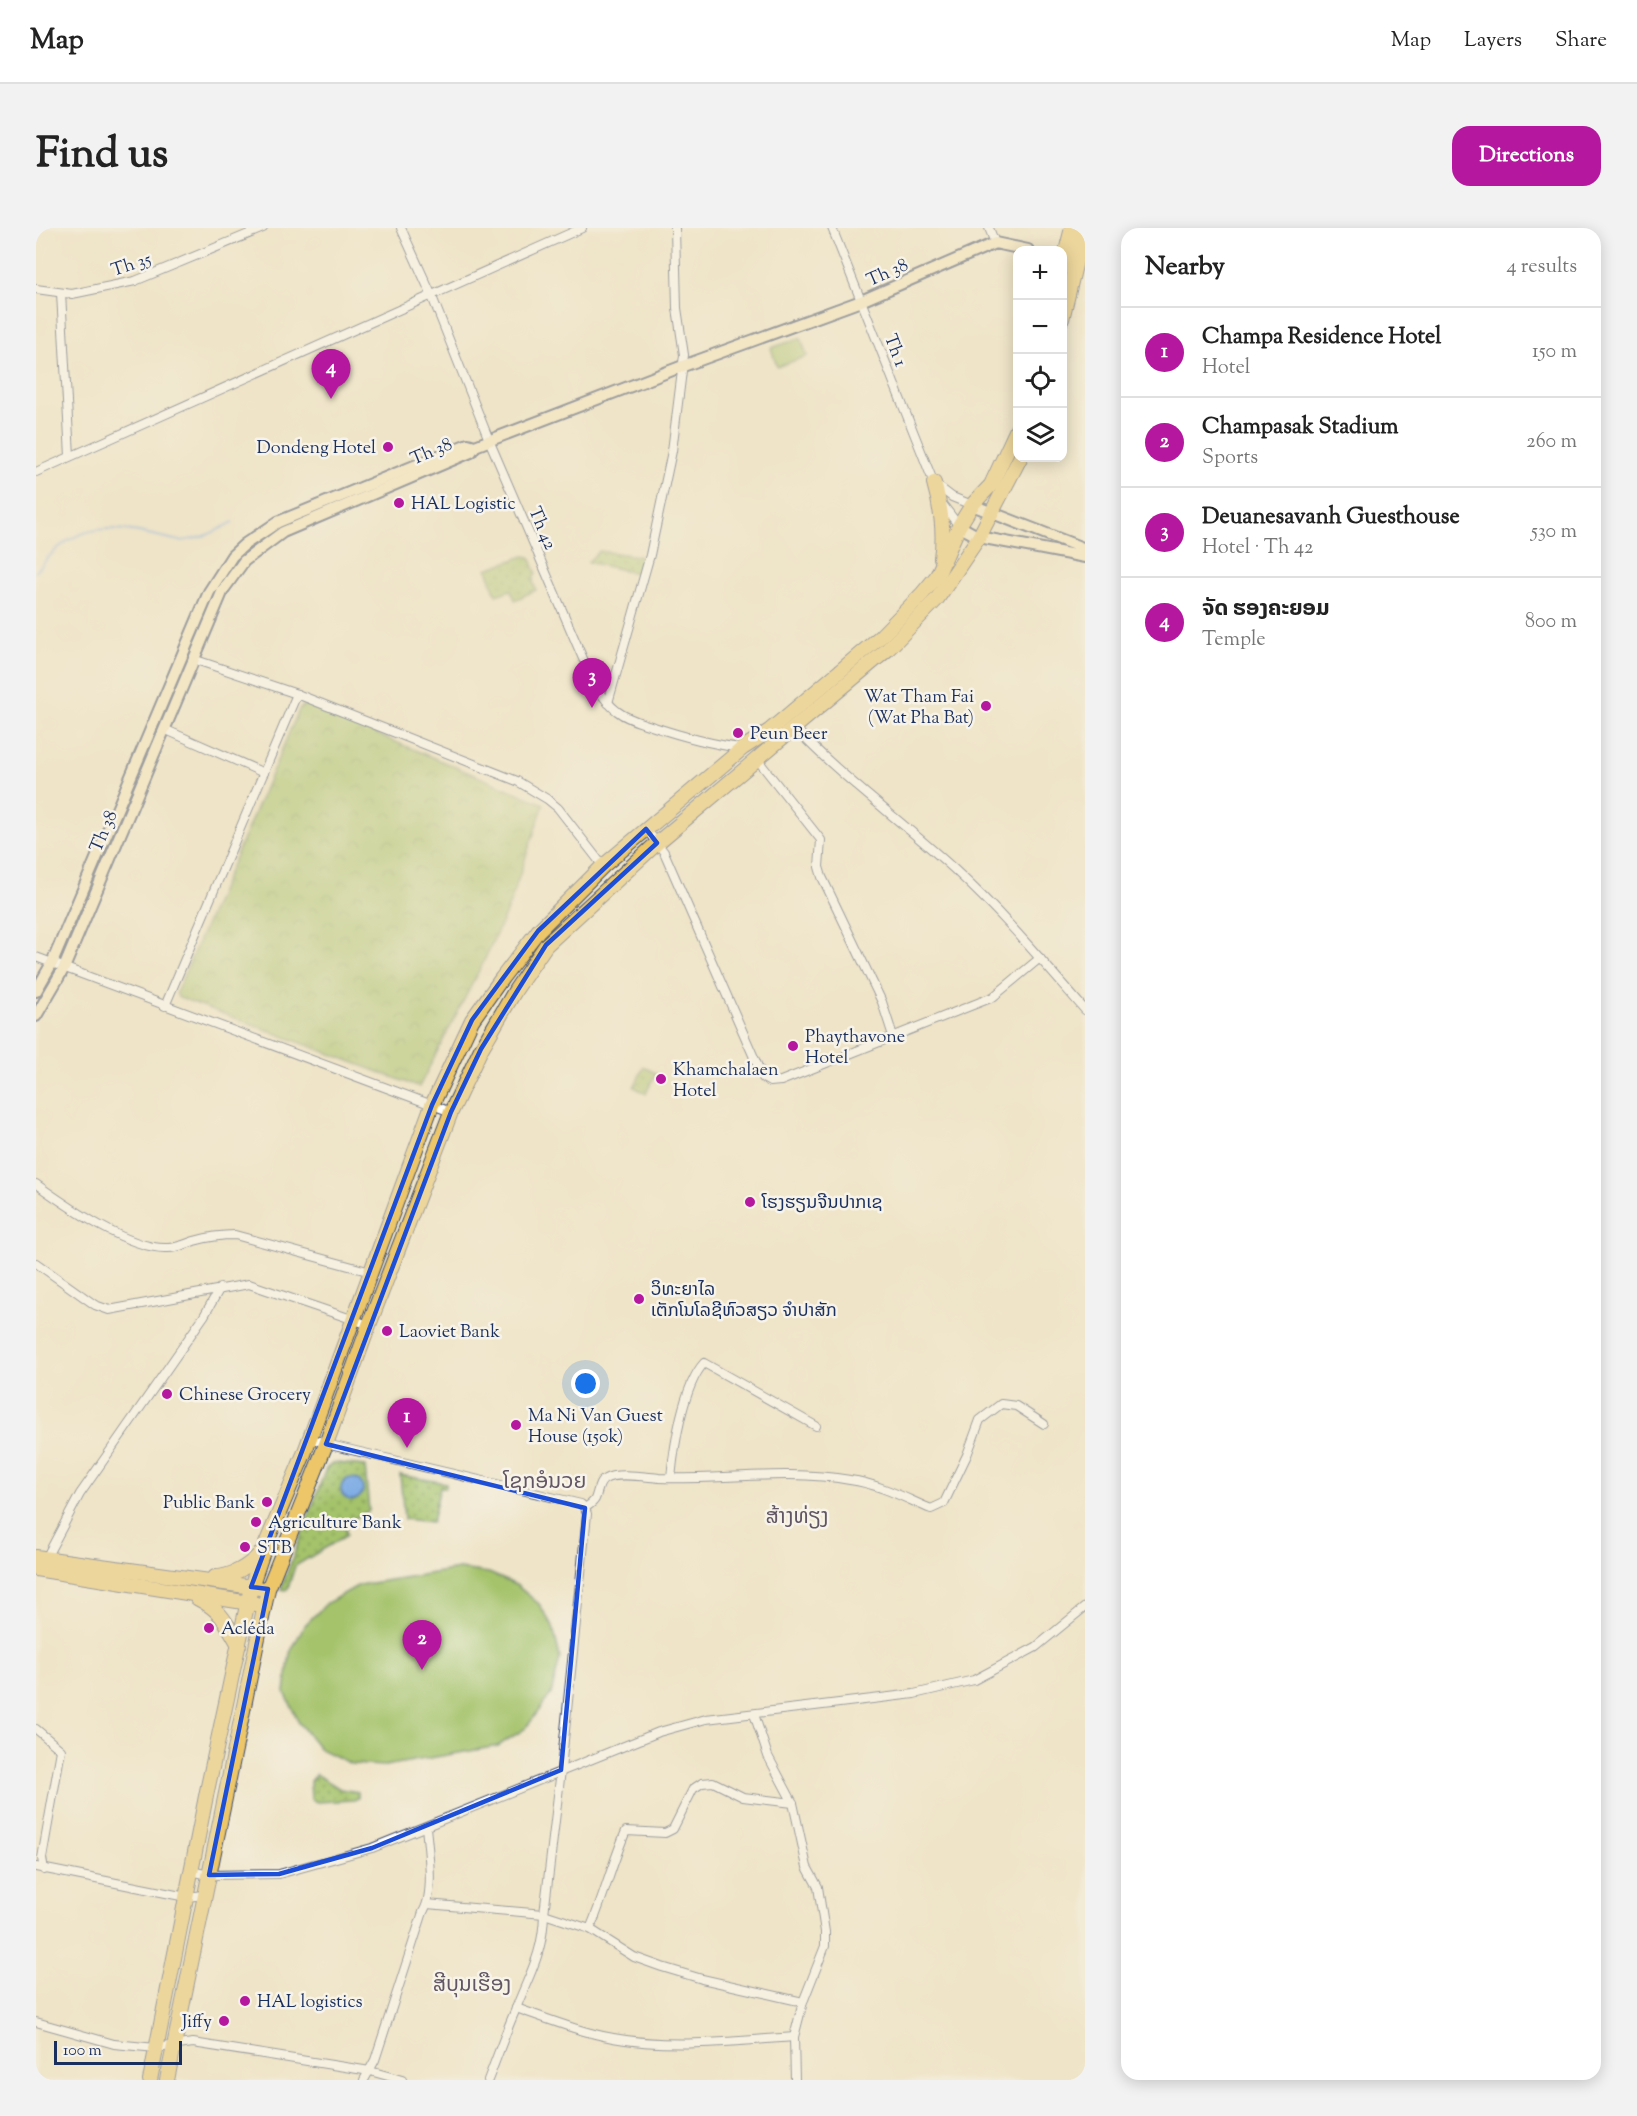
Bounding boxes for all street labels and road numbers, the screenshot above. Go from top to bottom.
street label: Th 35 [108,247,155,285]
street label: Th 38 [863,253,913,295]
street label: Th 1 [876,331,912,371]
street label: Th 38 [407,432,457,473]
street label: Th 42 [520,503,562,555]
street label: Th 38 [84,807,125,857]

